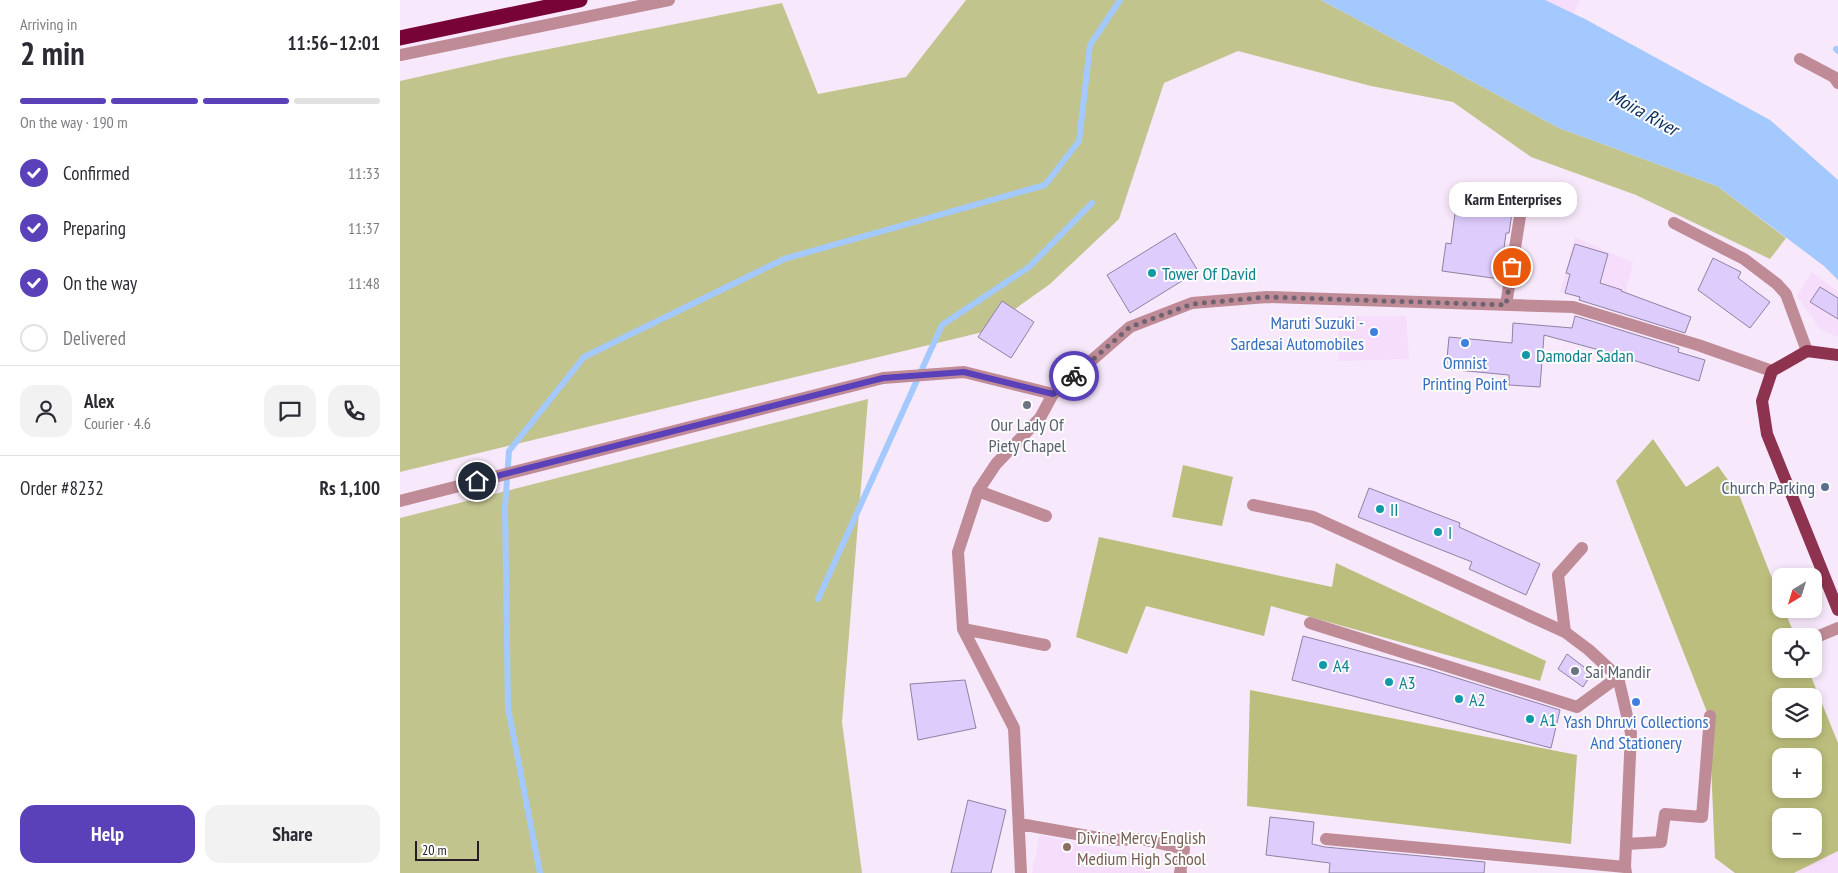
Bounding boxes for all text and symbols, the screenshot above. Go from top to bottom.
text: Arriving in [20,14,77,34]
text: 11:56–12:01 [287,31,380,55]
text: 2 min [20,32,85,74]
water label: Moira River [1605,83,1685,142]
text: On the way · 190 m [20,112,128,132]
icon: check [20,159,48,187]
text: Confirmed [63,161,130,185]
text: 11:33 [348,163,380,183]
callout: Karm Enterprises [1448,182,1576,217]
text: Karm Enterprises [1464,189,1562,209]
icon: check [20,214,48,242]
text: Preparing [63,216,126,240]
text: 11:37 [348,218,380,238]
pin [1491,246,1533,288]
icon: bag [1498,253,1526,281]
place label: Tower Of David [1162,262,1256,285]
marker: Tower Of David [1146,267,1158,279]
icon: check [20,269,48,297]
text: On the way [63,271,137,295]
text: 11:48 [348,273,380,293]
place label: Maruti Suzuki - Sardesai Automobiles [1231,311,1364,355]
text: Delivered [63,326,126,350]
marker: Maruti Suzuki - Sardesai Automobiles [1368,326,1380,338]
marker: Omnist Printing Point [1459,337,1471,349]
place label: Damodar Sadan [1536,344,1634,367]
marker: Damodar Sadan [1520,349,1532,361]
courier [1049,351,1099,401]
place label: Omnist Printing Point [1423,351,1507,395]
icon: bike [1060,362,1088,390]
button: person [20,385,72,437]
button: chat [264,385,316,437]
button: phone [328,385,380,437]
text: Alex [84,389,114,413]
marker: Our Lady Of Piety Chapel [1021,399,1033,411]
text: Courier · 4.6 [84,413,151,433]
place label: Our Lady Of Piety Chapel [988,413,1066,457]
pin [456,460,498,502]
icon: home [463,467,491,495]
text: Order #8232 [20,476,104,500]
text: Rs 1,100 [319,476,380,500]
place label: Church Parking [1722,476,1815,499]
marker: Church Parking [1819,481,1831,493]
place label: II [1390,498,1398,521]
marker: II [1374,503,1386,515]
place label: I [1448,521,1452,544]
marker: I [1432,526,1444,538]
north arrow [1772,568,1822,618]
map controls [1772,568,1822,858]
button: locate [1772,628,1822,678]
place label: A4 [1333,654,1350,677]
marker: A4 [1317,659,1329,671]
place label: Sai Mandir [1585,660,1651,683]
marker: Sai Mandir [1569,665,1581,677]
place label: A3 [1399,671,1416,694]
marker: A3 [1383,676,1395,688]
place label: A2 [1469,688,1486,711]
button: layers [1772,688,1822,738]
marker: A2 [1453,693,1465,705]
marker: Yash Dhruvi Collections And Stationery [1630,696,1642,708]
place label: A1 [1540,708,1557,731]
place label: Yash Dhruvi Collections And Stationery [1563,710,1709,754]
marker: A1 [1524,713,1536,725]
button: + [1772,748,1822,798]
button: Help [20,805,195,863]
button: Share [205,805,380,863]
button: − [1772,808,1822,858]
place label: Divine Mercy English Medium High School [1077,826,1207,870]
scale bar [415,838,479,861]
text: 20 m [422,841,447,859]
marker: Divine Mercy English Medium High School [1061,841,1073,853]

